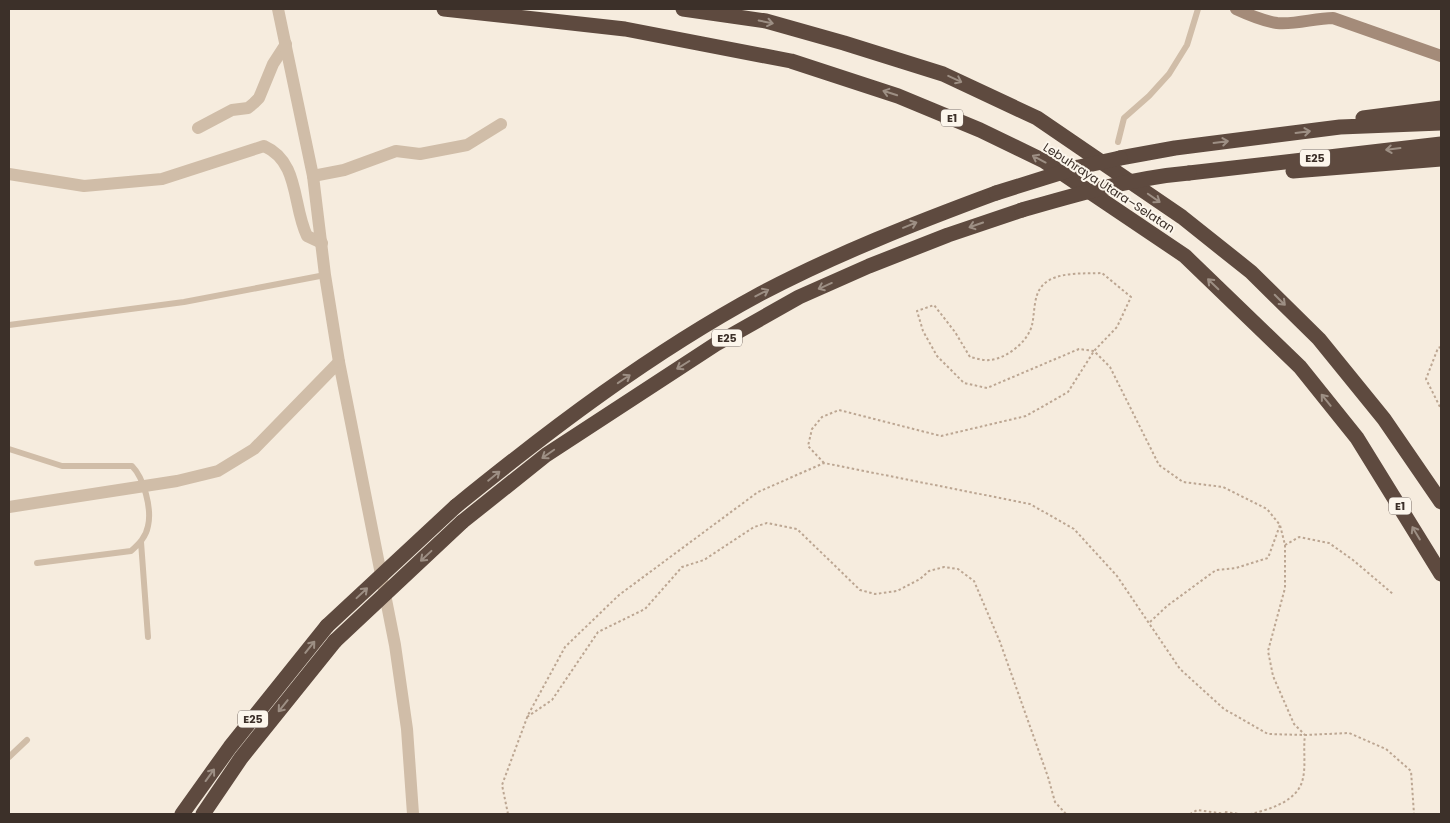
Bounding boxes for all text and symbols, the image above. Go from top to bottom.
one-way arrow [757,18,773,27]
one-way arrow [947,75,962,85]
one-way arrow [883,88,899,98]
road number: E1 [941,110,963,126]
one-way arrow [1295,127,1311,137]
one-way arrow [1212,137,1228,147]
street label: Lebuhraya Utara–Selatan [1040,139,1178,237]
one-way arrow [1385,144,1401,154]
road number: E25 [1300,150,1330,167]
one-way arrow [1032,154,1047,163]
one-way arrow [1147,193,1161,203]
one-way arrow [902,220,917,230]
one-way arrow [969,221,984,230]
one-way arrow [1207,278,1220,290]
one-way arrow [818,281,833,291]
one-way arrow [755,288,770,298]
one-way arrow [1273,294,1286,306]
road number: E25 [712,329,742,346]
one-way arrow [677,360,691,370]
one-way arrow [617,374,631,384]
one-way arrow [1321,394,1332,407]
one-way arrow [541,449,555,459]
one-way arrow [487,470,500,481]
road number: E1 [1389,498,1411,514]
one-way arrow [1411,526,1421,540]
one-way arrow [420,550,433,562]
one-way arrow [356,587,369,599]
one-way arrow [305,640,316,653]
one-way arrow [277,699,288,712]
road number: E25 [238,711,268,728]
one-way arrow [205,768,215,782]

